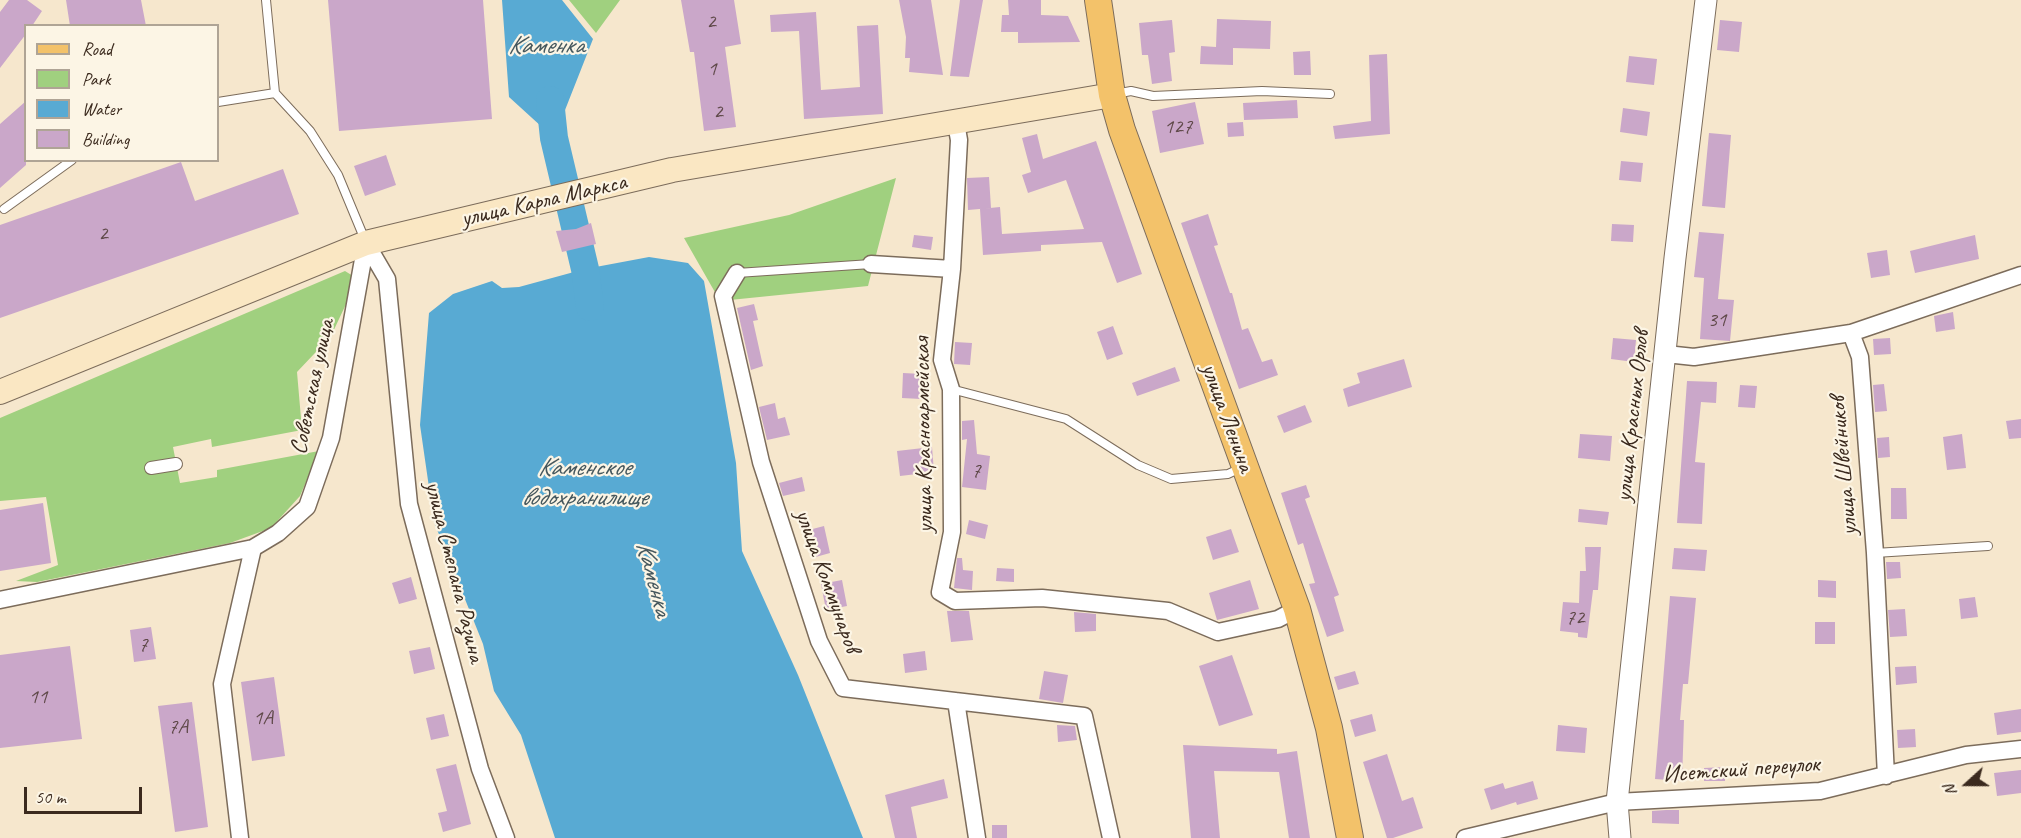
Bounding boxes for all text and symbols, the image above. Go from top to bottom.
house number: 2 [706,9,716,35]
legend [24,24,219,162]
water label: Каменка [508,30,584,62]
text: Road [82,38,112,60]
house number: 1 [707,56,717,82]
text: Park [82,68,111,90]
text: Water [82,98,121,120]
house number: 2 [713,99,723,125]
house number: 127 [1164,114,1192,140]
text: Building [82,128,129,150]
street label: улица Карла Маркса [458,168,630,234]
house number: 2 [98,221,108,247]
house number: 31 [1708,307,1726,333]
street label: Советская улица [285,317,341,457]
street label: улица Красных Орлов [1610,329,1656,503]
street label: улица Красноармейская [908,337,940,533]
street label: улица Ленина [1194,360,1260,476]
street label: улица Швейников [1824,395,1864,537]
water label: Каменское водохранилище [521,452,647,514]
house number: 7 [971,458,981,484]
street label: улица Степана Разина [418,478,490,666]
street label: улица Коммунаров [788,506,866,656]
water label: Каменка [628,538,678,620]
house number: 72 [1566,605,1584,631]
house number: 7 [138,632,148,658]
house number: 11 [29,684,47,710]
house number: 1А [253,705,273,731]
house number: 7А [168,714,188,740]
street label: Исетский переулок [1662,750,1820,790]
north arrow [1937,754,1997,814]
scale bar [27,775,146,813]
text: N [1939,782,1961,799]
text: 50 m [35,786,66,808]

